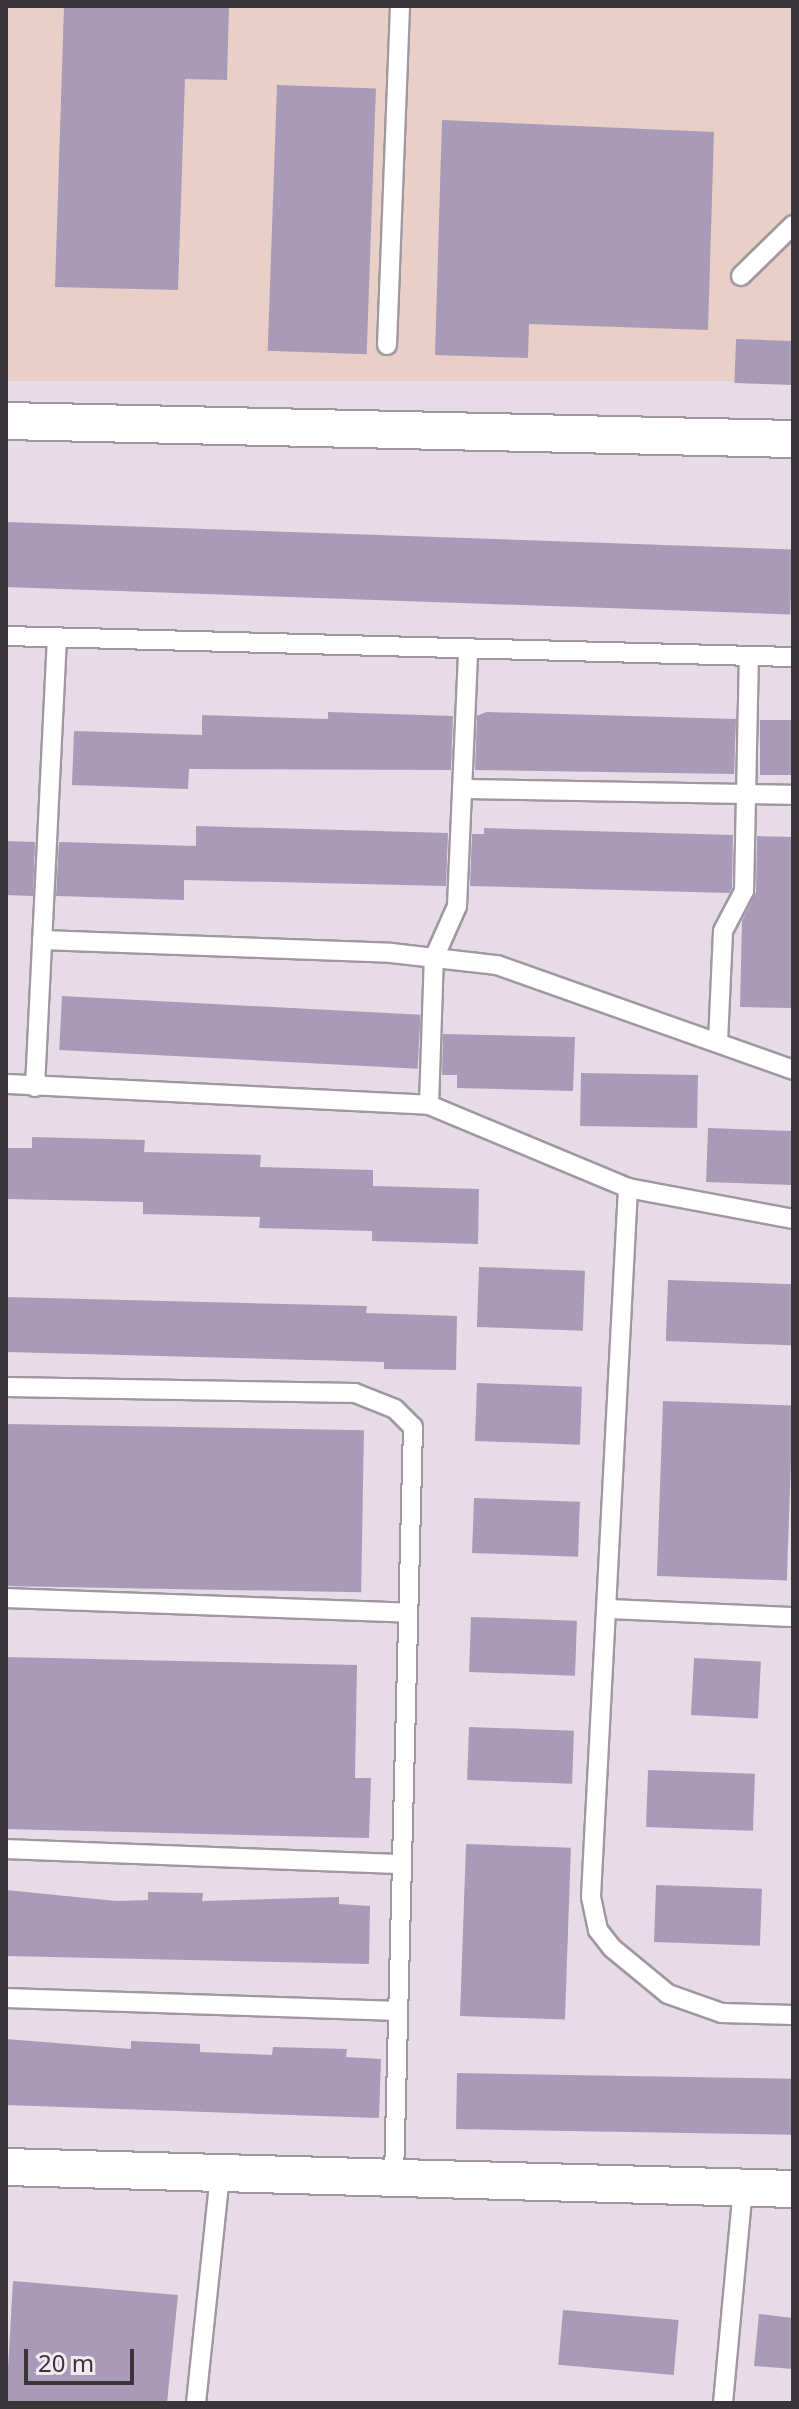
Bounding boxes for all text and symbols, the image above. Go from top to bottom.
scale bar [28,2333,138,2383]
text: 20 m [38,2346,94,2379]

